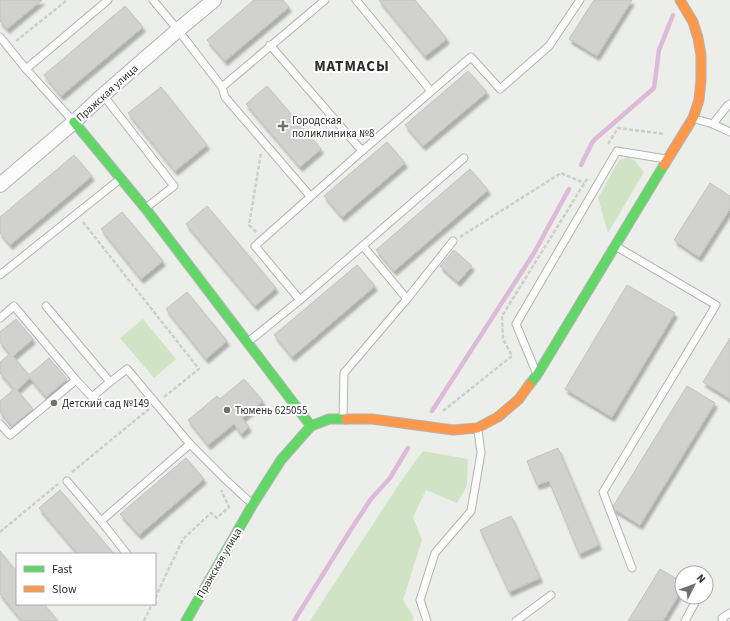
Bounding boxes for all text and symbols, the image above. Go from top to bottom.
district label: МАТМАСЫ [314,56,390,77]
street label: Пражская улица [73,61,141,125]
place label: Городская поликлиника №8 [292,113,375,141]
marker: Городская поликлиника №8 [277,120,289,132]
place label: Детский сад №149 [62,396,149,411]
marker: Детский сад №149 [49,398,59,408]
place label: Тюмень 625055 [235,403,308,418]
marker: Тюмень 625055 [222,405,232,415]
street label: Пражская улица [193,525,245,601]
legend [16,553,156,605]
text: Fast [52,561,72,578]
north arrow [674,565,714,605]
text: N [693,571,709,586]
text: Slow [52,581,77,598]

